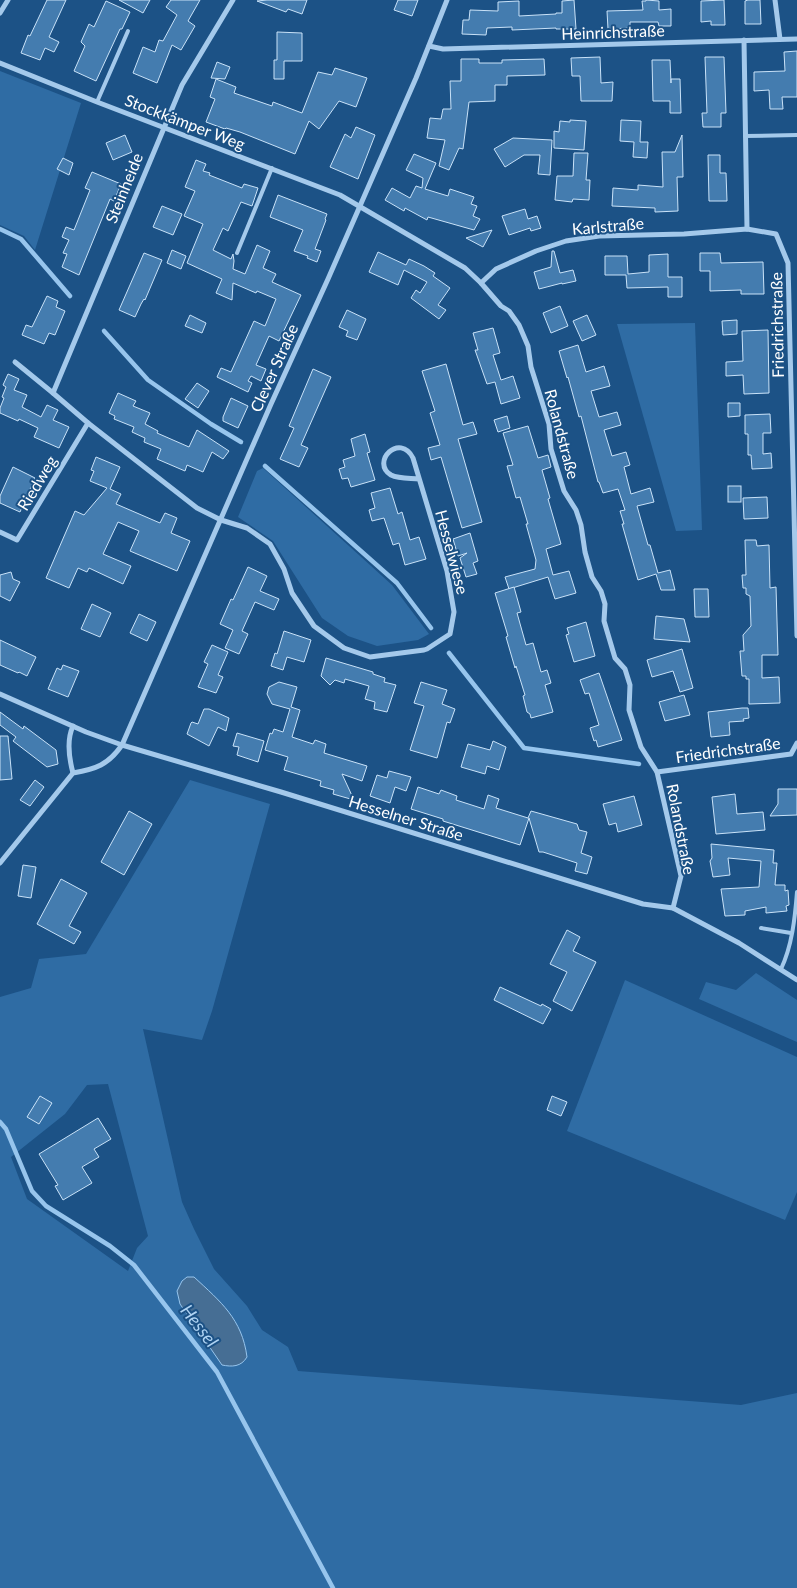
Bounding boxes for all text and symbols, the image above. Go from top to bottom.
street label: Heinrichstraße [561,20,665,43]
street label: Stockkämper Weg [122,90,248,153]
street label: Steinheide [101,150,146,226]
street label: Karlstraße [571,213,645,238]
street label: Friedrichstraße [766,272,787,378]
street label: Clever Straße [246,321,301,415]
street label: Rolandstraße [541,387,584,481]
street label: Riedweg [13,452,60,514]
street label: Hesselwiese [432,508,473,596]
street label: Friedrichstraße [674,733,782,766]
street label: Rolandstraße [663,782,700,876]
street label: Hesselner Straße [347,791,466,844]
water label: Hessel [176,1300,223,1351]

